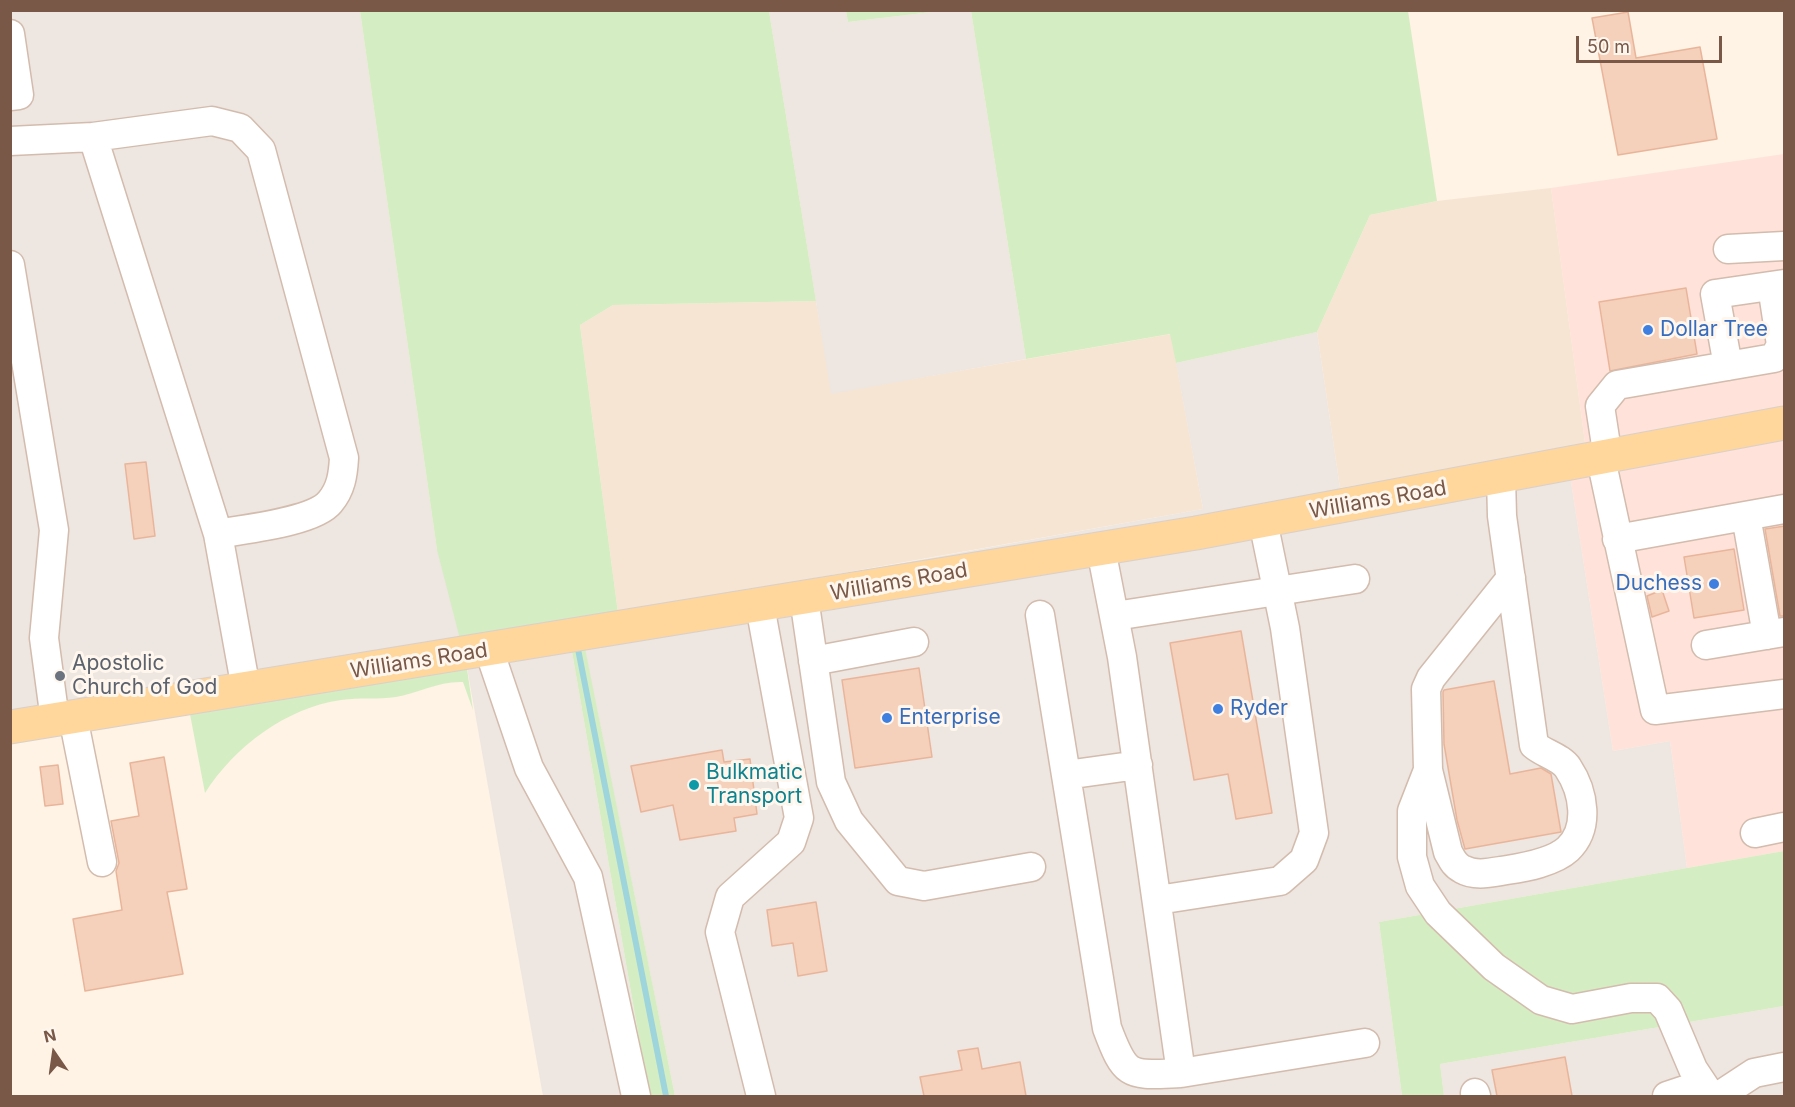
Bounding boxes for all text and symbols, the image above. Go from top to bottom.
scale bar [1579,24,1724,62]
text: 50 m [1587,36,1630,57]
place label: Dollar Tree [1660,317,1768,343]
marker: Dollar Tree [1641,323,1655,337]
street label: Williams Road [1307,476,1449,524]
street label: Williams Road [828,558,970,606]
place label: Duchess [1616,571,1702,597]
marker: Duchess [1707,577,1721,591]
street label: Williams Road [348,638,490,684]
place label: Apostolic Church of God [72,651,217,701]
marker: Apostolic Church of God [53,669,67,683]
place label: Ryder [1230,696,1288,722]
marker: Ryder [1211,702,1225,716]
place label: Enterprise [899,705,1001,731]
marker: Enterprise [880,711,894,725]
place label: Bulkmatic Transport [706,760,803,810]
marker: Bulkmatic Transport [687,778,701,792]
north arrow [24,1023,84,1083]
text: N [42,1024,58,1047]

